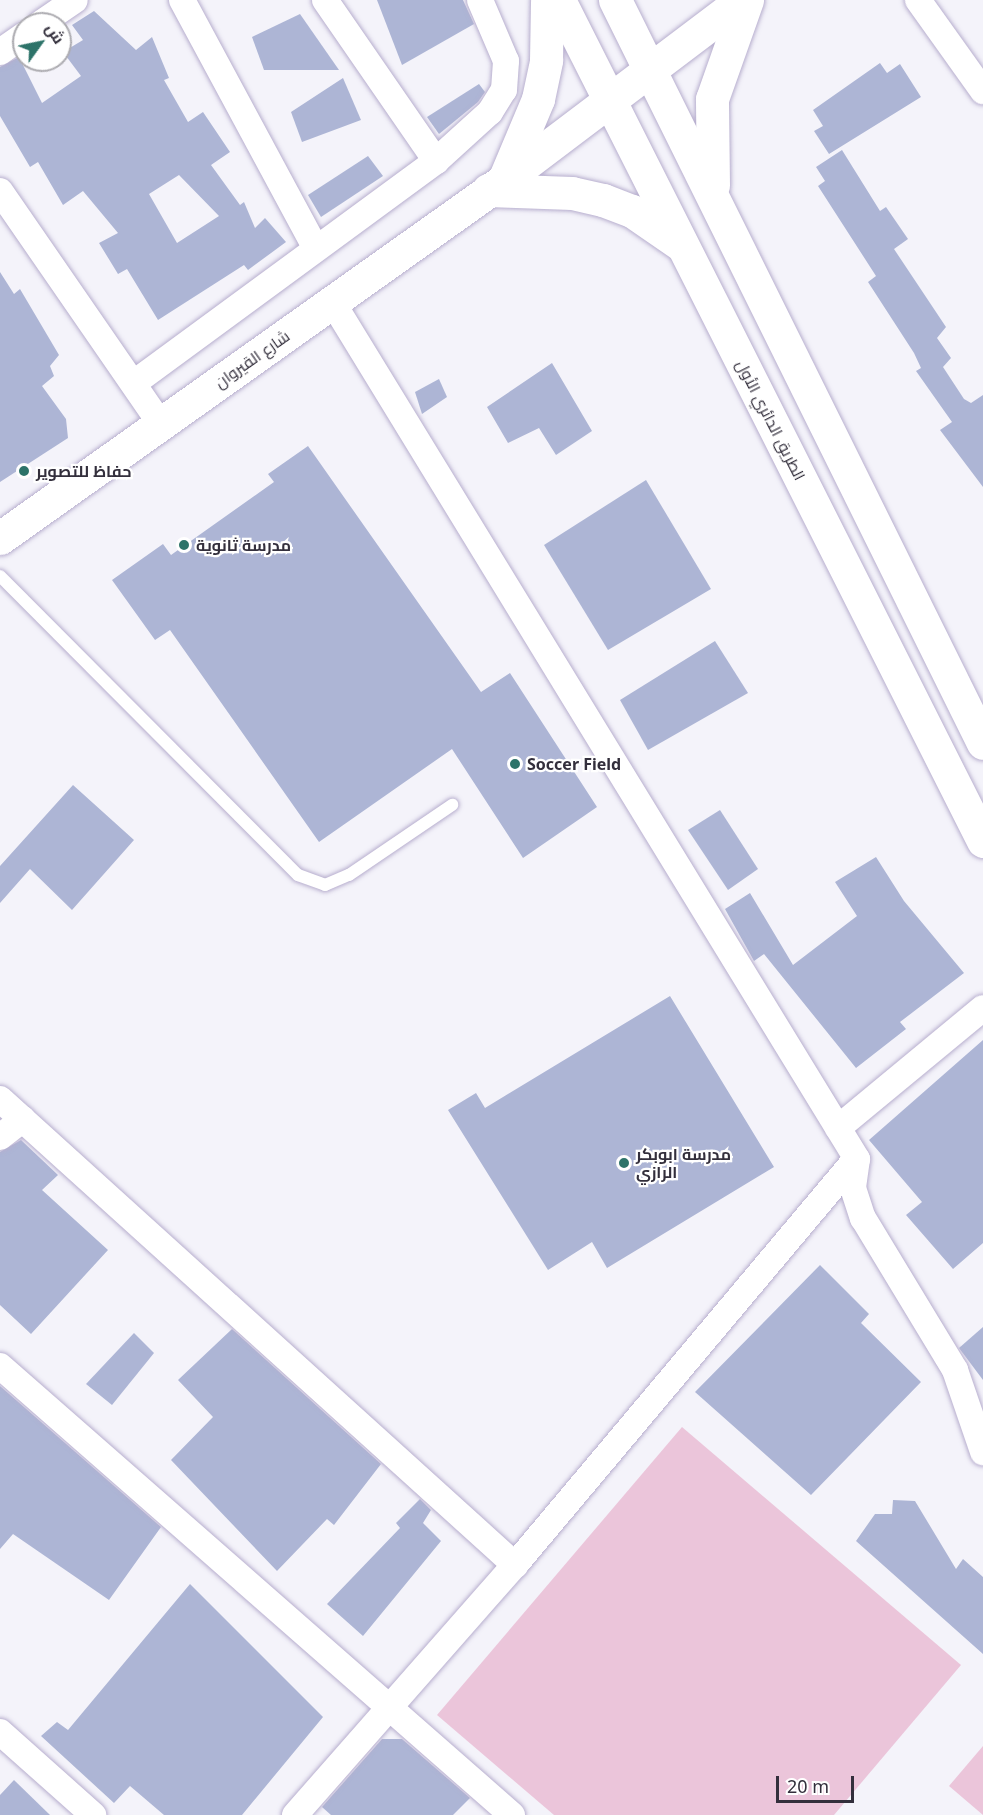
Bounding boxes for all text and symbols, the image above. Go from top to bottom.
north arrow [12,12,72,72]
text: ش [41,19,70,48]
street label: شارع القيروان [211,326,293,392]
street label: الطريق الدائري الأول [732,357,810,483]
place label: حفاظ للتصوير [36,461,131,481]
marker: حفاظ للتصوير [17,464,31,478]
place label: مدرسة ثانوية [196,535,291,555]
marker: مدرسة ثانوية [177,538,191,552]
place label: Soccer Field [527,754,621,774]
marker: Soccer Field [508,757,522,771]
place label: مدرسة ابوبكر الرازي [636,1144,731,1182]
marker: مدرسة ابوبكر الرازي [617,1156,631,1170]
scale bar [779,1764,857,1802]
text: 20 m [787,1774,829,1798]

